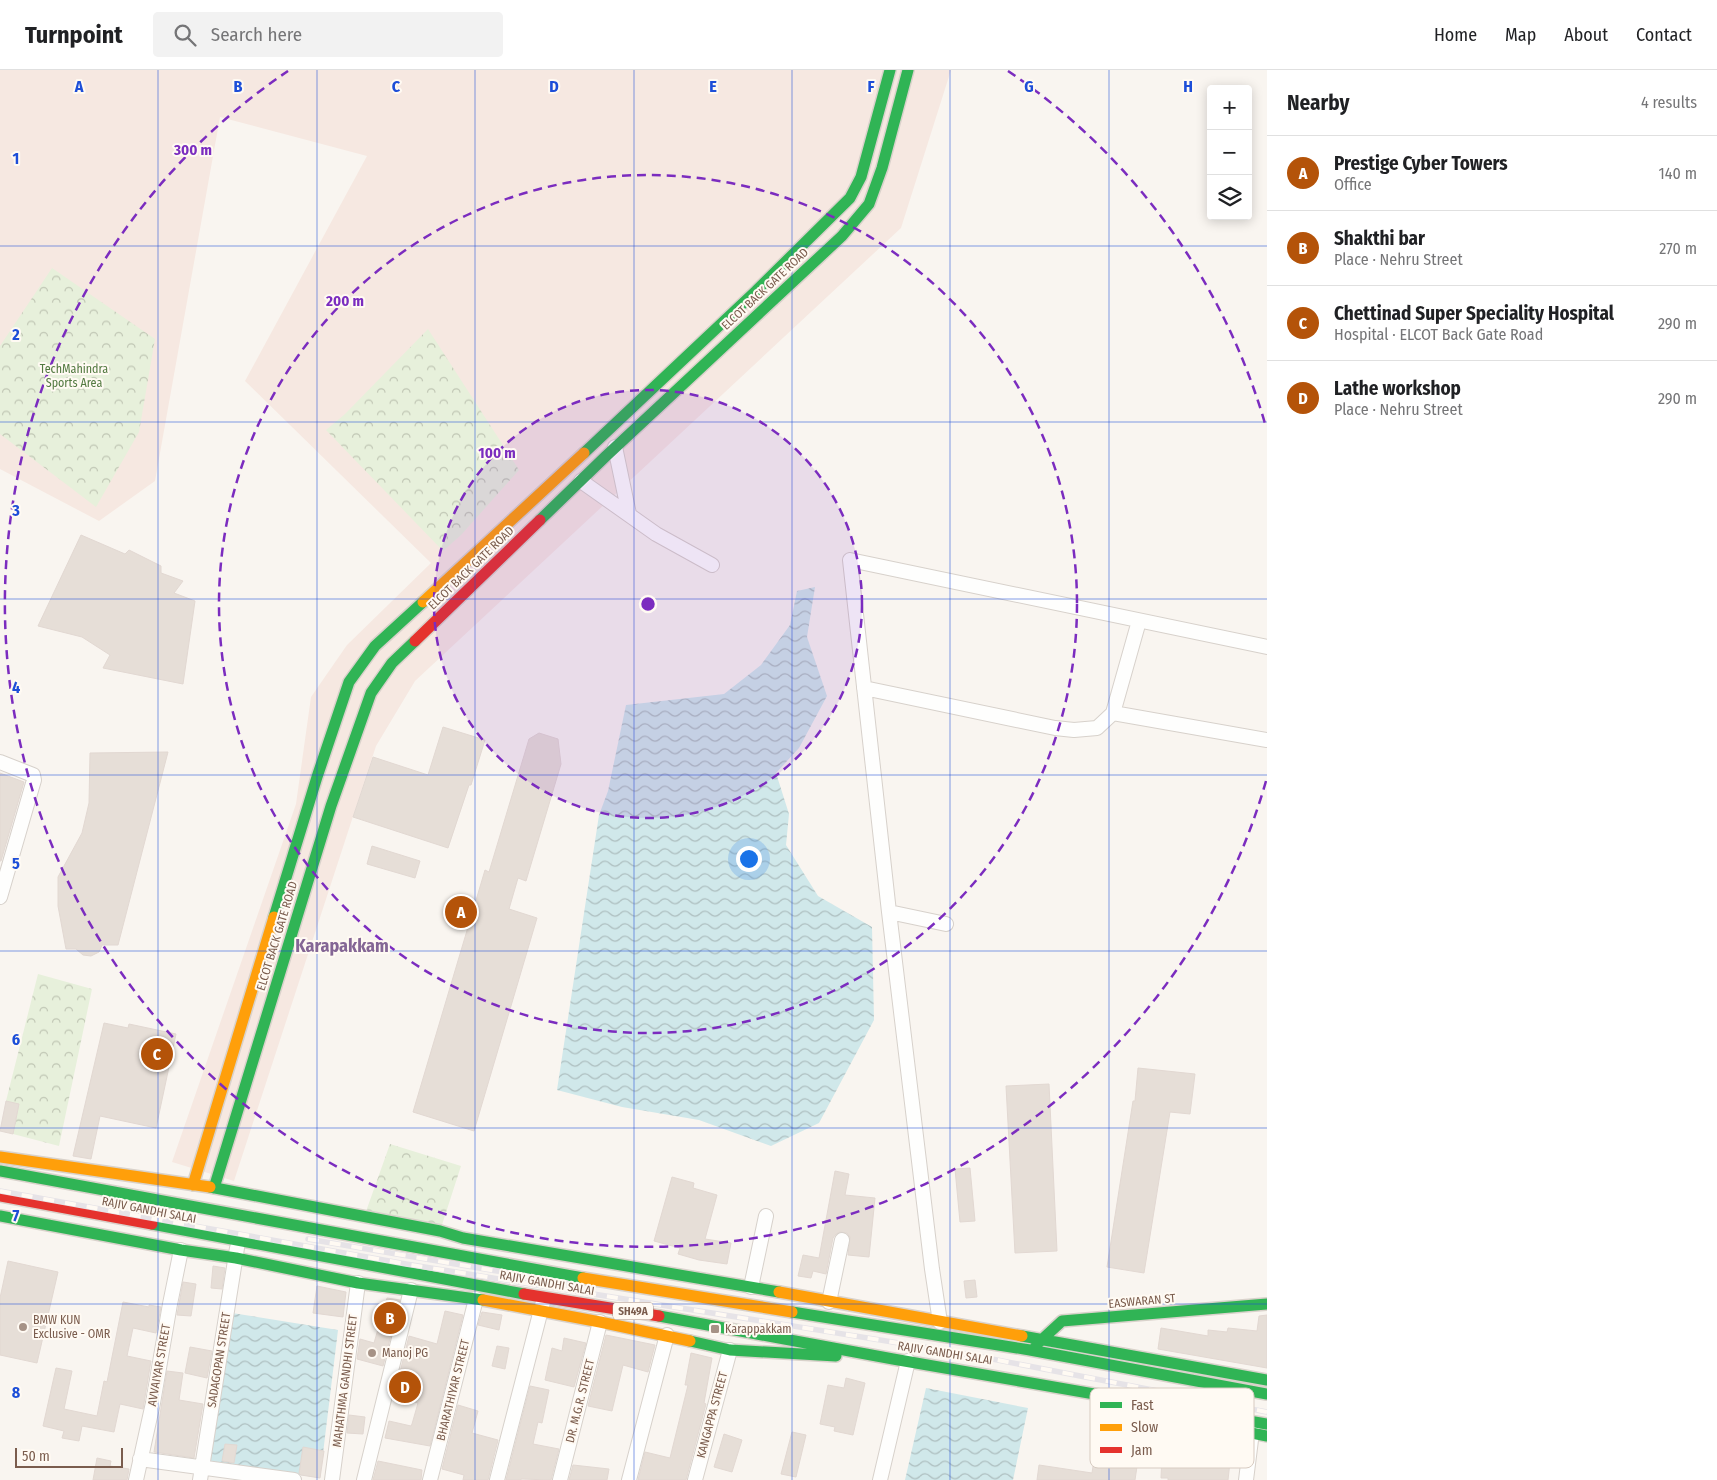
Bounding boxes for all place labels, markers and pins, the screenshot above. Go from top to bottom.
centre of rings [639,595,657,613]
pin: A [445,893,477,931]
pin: C [141,1035,173,1073]
pin: B [374,1299,406,1337]
place label: BMW KUN Exclusive - OMR [33,1313,111,1341]
marker: BMW KUN Exclusive - OMR [17,1321,29,1333]
place label: Karappakkam [725,1322,792,1336]
marker: Karappakkam [709,1323,721,1335]
place label: Manoj PG [382,1346,428,1360]
marker: Manoj PG [366,1347,378,1359]
pin: D [389,1368,421,1406]

